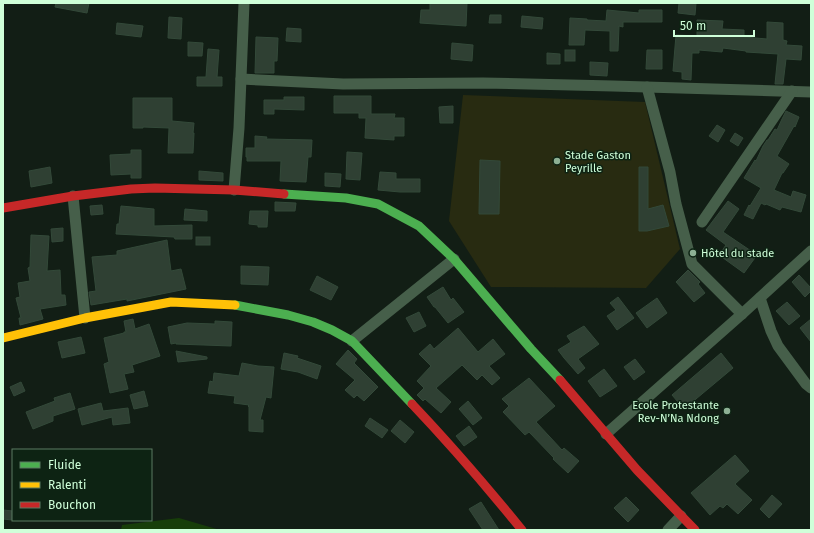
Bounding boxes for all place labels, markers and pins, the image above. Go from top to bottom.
place label: Stade Gaston Peyrille [565,149,631,175]
marker: Stade Gaston Peyrille [552,156,562,166]
place label: Hôtel du stade [701,247,774,260]
marker: Hôtel du stade [688,248,698,258]
place label: Ecole Protestante Rev-N’Na Ndong [632,399,719,425]
marker: Ecole Protestante Rev-N’Na Ndong [722,406,732,416]

